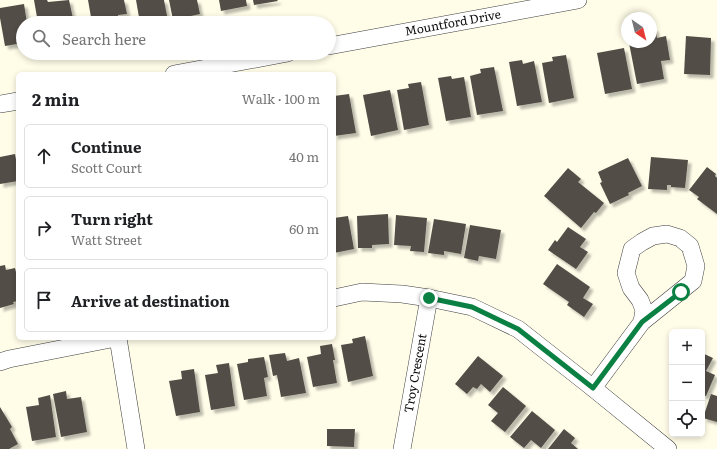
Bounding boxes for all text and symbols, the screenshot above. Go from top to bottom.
street label: Mountford Drive [403,4,502,40]
north arrow [621,12,657,48]
search box [16,16,336,60]
icon: search [30,27,52,49]
text: Search here [62,27,146,50]
text: 2 min [32,86,80,111]
text: Walk · 100 m [242,89,320,108]
text: Continue [71,135,141,158]
icon: ahead [33,145,55,167]
text: 40 m [289,147,319,166]
text: Scott Court [71,158,142,177]
text: Turn right [71,207,153,230]
icon: right [33,217,55,239]
text: 60 m [289,219,319,238]
text: Watt Street [71,230,142,249]
route start [672,283,690,301]
icon: arrive [33,289,55,311]
text: Arrive at destination [71,289,230,312]
route end [420,289,438,307]
map controls [669,329,705,437]
button: + [669,329,705,365]
street label: Troy Crescent [399,332,431,414]
button: − [669,365,705,401]
button: locate [669,401,705,437]

